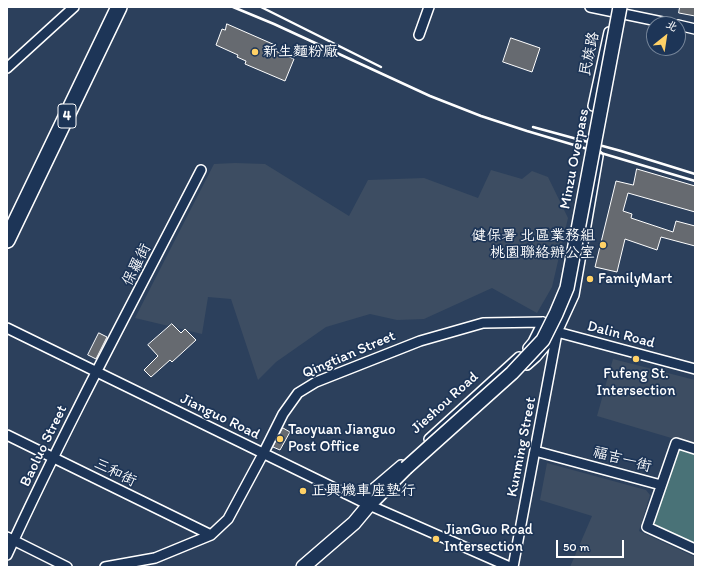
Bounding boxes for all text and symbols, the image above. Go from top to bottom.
north arrow [646,16,686,56]
text: 北 [664,18,680,34]
street label: 民族路 [577,30,603,78]
place label: 新生麵粉廠 [263,43,338,61]
marker: 新生麵粉廠 [250,47,260,57]
road number: 4 [58,104,76,128]
street label: Minzu Overpass [556,107,594,211]
place label: 健保署 北區業務組 桃園聯絡辦公室 [472,227,595,262]
marker: 健保署 北區業務組 桃園聯絡辦公室 [598,240,608,250]
street label: 保羅街 [119,241,155,289]
place label: FamilyMart [598,270,672,288]
marker: FamilyMart [585,274,595,284]
street label: Dalin Road [585,317,657,353]
street label: Qingtian Street [300,327,398,383]
marker: Fufeng St. Intersection [631,354,641,364]
place label: Fufeng St. Intersection [596,365,676,400]
street label: Jieshou Road [408,368,482,438]
street label: Jianguo Road [177,390,263,444]
street label: Kunming Street [504,396,540,498]
street label: Baoluo Street [17,402,71,490]
place label: Taoyuan Jianguo Post Office [288,421,396,456]
marker: Taoyuan Jianguo Post Office [275,434,285,444]
street label: 福吉一街 [591,444,653,476]
street label: 三和街 [91,455,139,491]
place label: 正興機車座墊行 [311,482,416,500]
marker: 正興機車座墊行 [298,486,308,496]
place label: JianGuo Road Intersection [444,521,533,556]
scale bar [558,532,626,558]
marker: JianGuo Road Intersection [431,534,441,544]
text: 50 m [563,540,589,554]

